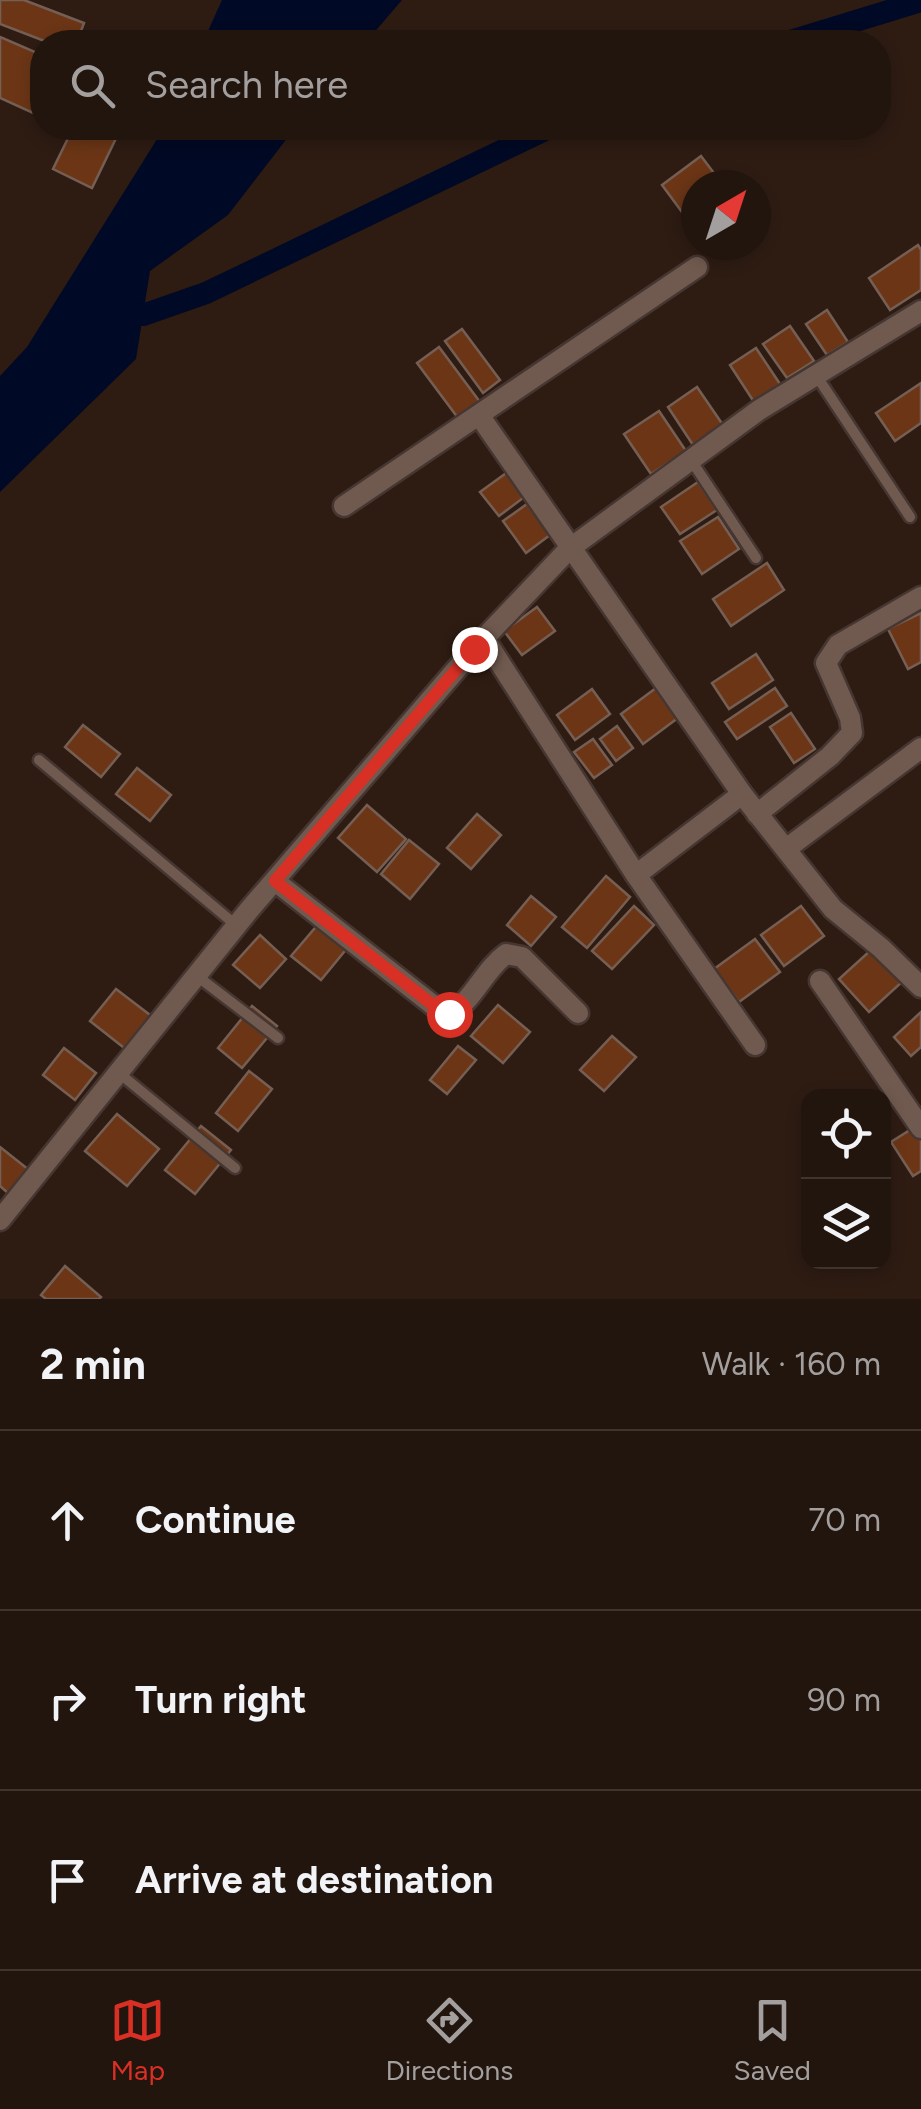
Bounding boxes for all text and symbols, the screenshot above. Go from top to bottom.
search box [30,30,891,140]
icon: search [65,58,120,113]
text: Search here [145,62,348,108]
north arrow [681,170,771,260]
route end [452,627,498,673]
route start [427,992,473,1038]
map controls [801,1089,891,1269]
button: locate [801,1089,891,1179]
button: layers [801,1179,891,1269]
text: 2 min [40,1339,146,1390]
text: Walk · 160 m [702,1345,881,1383]
icon: ahead [40,1493,95,1548]
text: Continue [135,1497,296,1543]
text: 70 m [808,1501,881,1539]
icon: right [40,1673,95,1728]
text: Turn right [135,1677,307,1723]
text: 90 m [807,1681,881,1719]
icon: arrive [40,1853,95,1908]
text: Arrive at destination [135,1857,493,1903]
tab: Map [110,1993,165,2087]
tab: Directions [386,1993,513,2087]
tab: Saved [734,1993,811,2087]

